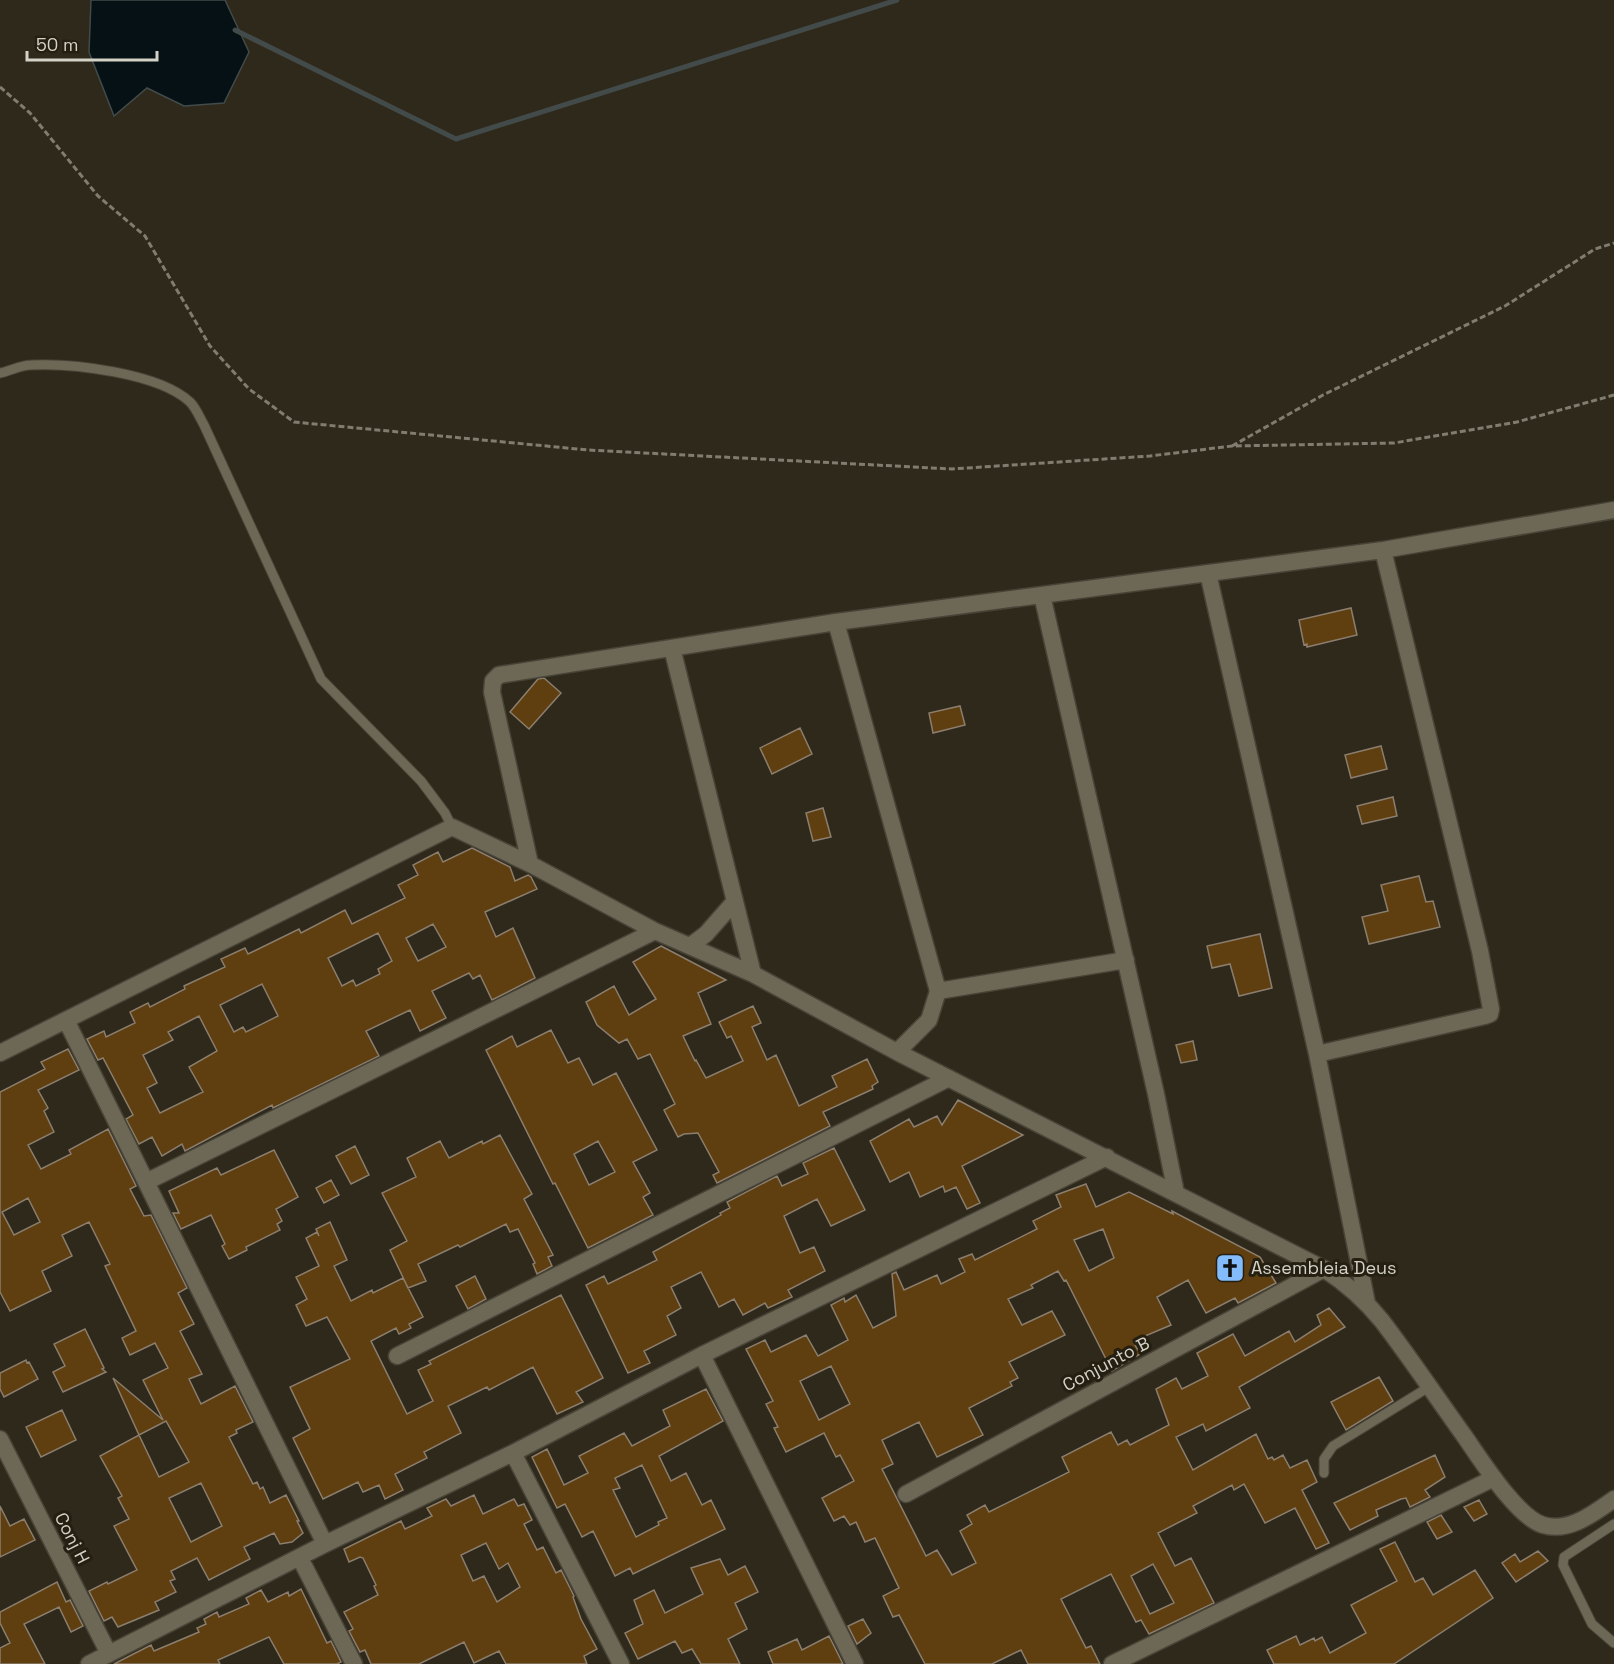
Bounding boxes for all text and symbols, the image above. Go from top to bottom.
scale bar [27,24,158,62]
text: 50 m [36,33,78,56]
church icon: Assembleia Deus [1214,1252,1246,1284]
place label: Assembleia Deus [1251,1256,1397,1279]
street label: Conjunto B [1058,1331,1153,1396]
street label: Conj H [50,1508,95,1567]

